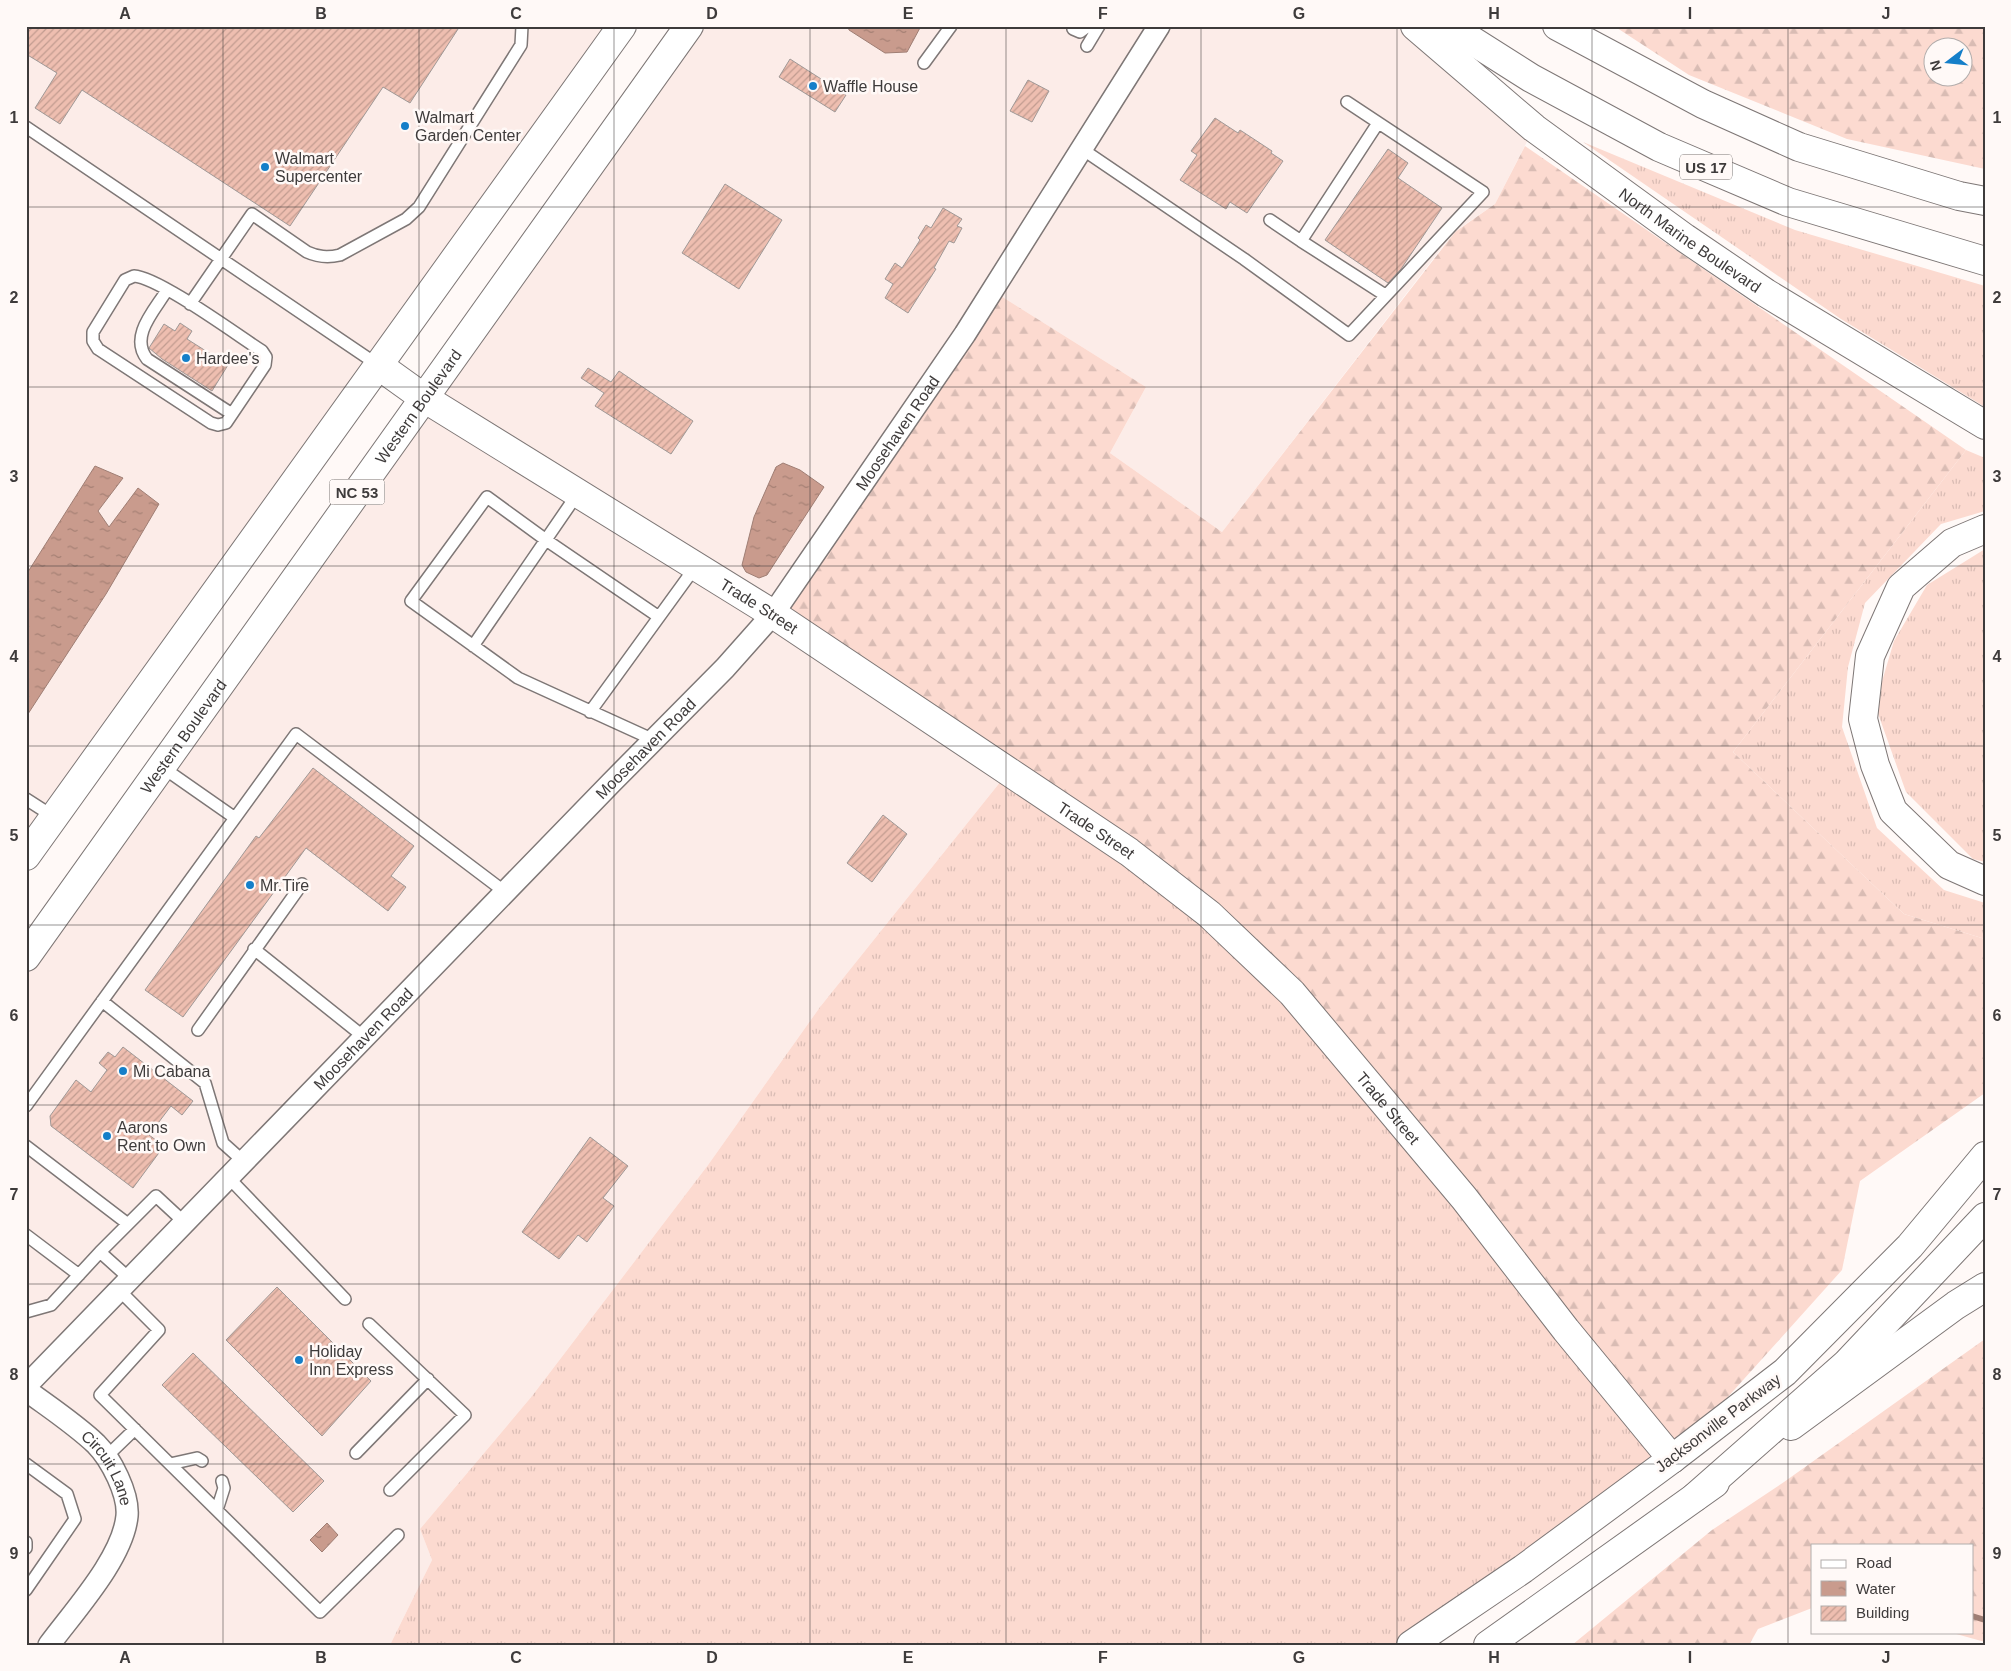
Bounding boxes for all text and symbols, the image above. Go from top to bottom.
text: A [119,5,131,22]
text: B [315,5,327,22]
text: C [510,5,522,22]
text: D [706,5,718,22]
text: E [903,5,914,22]
text: F [1098,5,1108,22]
text: G [1293,5,1305,22]
text: H [1488,5,1500,22]
text: I [1688,5,1692,22]
text: J [1882,5,1890,22]
north arrow [1924,38,1974,88]
text: N [1926,59,1945,73]
place label: Waffle House [823,78,918,95]
marker: Waffle House [807,80,819,92]
text: 1 [10,109,19,126]
place label: Walmart Garden Center [415,109,522,144]
text: 1 [1993,109,2002,126]
marker: Walmart Garden Center [399,120,411,132]
place label: Walmart Supercenter [275,150,363,185]
road number: US 17 [1680,154,1732,180]
marker: Walmart Supercenter [259,161,271,173]
street label: North Marine Boulevard [1616,185,1764,296]
text: 2 [10,289,19,306]
text: 2 [1993,289,2002,306]
street label: Western Boulevard [372,346,464,467]
place label: Hardee's [196,350,260,367]
marker: Hardee's [180,352,192,364]
street label: Moosehaven Road [852,373,942,493]
text: 3 [10,468,19,485]
text: 3 [1993,468,2002,485]
road number: NC 53 [330,480,384,504]
street label: Trade Street [717,575,802,637]
text: 4 [10,648,19,665]
text: 4 [1993,648,2002,665]
street label: Western Boulevard [137,676,230,797]
street label: Moosehaven Road [592,695,699,802]
street label: Trade Street [1055,799,1139,862]
text: 5 [10,827,19,844]
text: 5 [1993,827,2002,844]
place label: Mr.Tire [260,877,309,894]
marker: Mr.Tire [244,879,256,891]
street label: Moosehaven Road [310,984,416,1093]
text: 6 [10,1007,19,1024]
text: 6 [1993,1007,2002,1024]
place label: Mi Cabana [133,1063,210,1080]
marker: Mi Cabana [117,1065,129,1077]
street label: Trade Street [1353,1069,1424,1148]
place label: Aarons Rent to Own [117,1119,206,1154]
marker: Aarons Rent to Own [101,1130,113,1142]
text: 7 [10,1186,19,1203]
text: 7 [1993,1186,2002,1203]
place label: Holiday Inn Express [309,1343,393,1378]
marker: Holiday Inn Express [293,1354,305,1366]
text: 8 [10,1366,19,1383]
text: 8 [1993,1366,2002,1383]
street label: Jacksonville Parkway [1652,1370,1784,1476]
street label: Circuit Lane [78,1427,135,1507]
legend [1811,1544,1974,1634]
text: 9 [10,1545,19,1562]
text: 9 [1993,1545,2002,1562]
text: Road [1856,1554,1892,1571]
text: Water [1856,1580,1895,1597]
text: Building [1856,1604,1909,1621]
text: A [119,1649,131,1666]
text: B [315,1649,327,1666]
text: C [510,1649,522,1666]
text: D [706,1649,718,1666]
text: E [903,1649,914,1666]
text: F [1098,1649,1108,1666]
text: G [1293,1649,1305,1666]
text: H [1488,1649,1500,1666]
text: I [1688,1649,1692,1666]
text: J [1882,1649,1890,1666]

